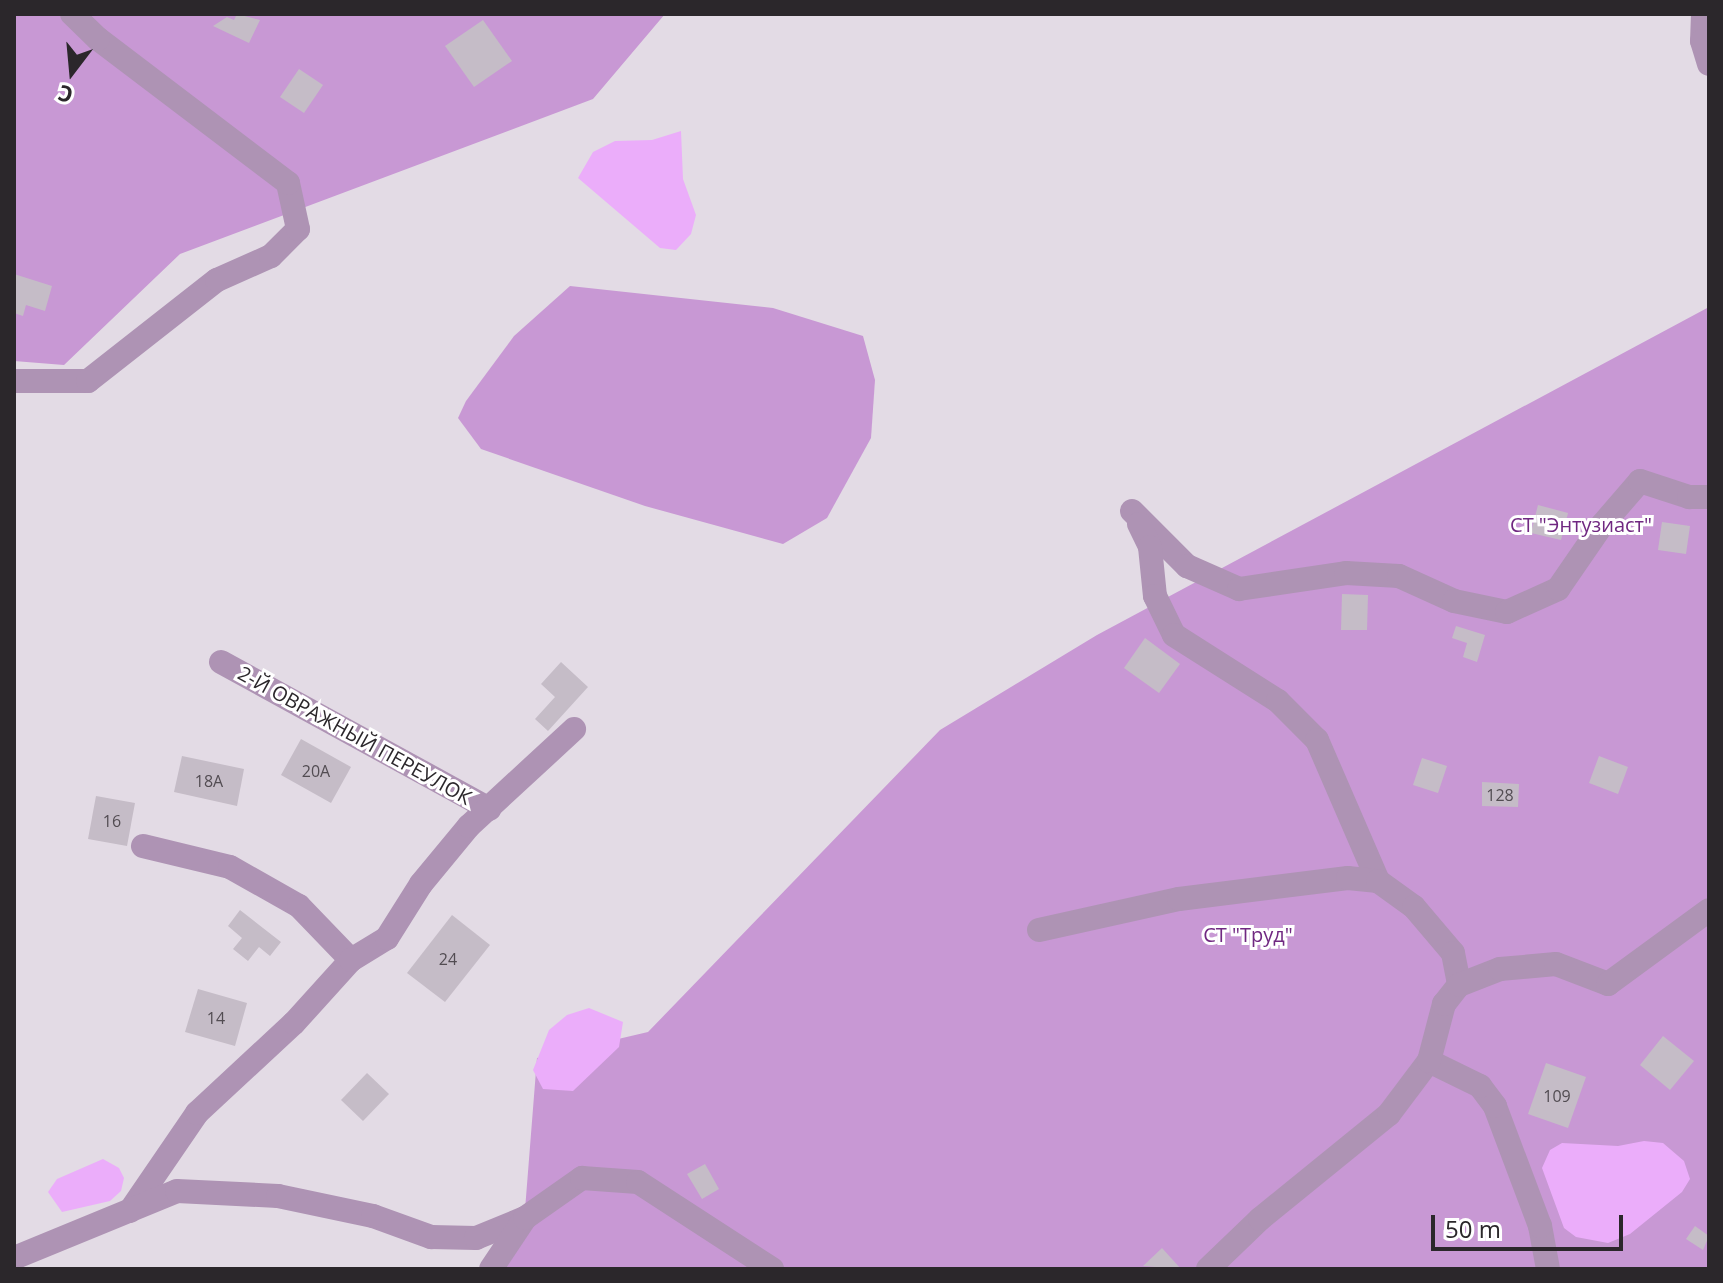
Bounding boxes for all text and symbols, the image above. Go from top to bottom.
north arrow [32,32,112,112]
text: С [55,79,76,111]
park label: СТ "Энтузиаст" [1510,512,1652,536]
street label: 2-Й ОВРАЖНЫЙ ПЕРЕУЛОК [234,661,476,809]
house number: 20А [302,761,330,781]
house number: 18А [195,771,223,791]
house number: 128 [1486,785,1514,805]
house number: 16 [103,811,121,831]
park label: СТ "Труд" [1203,922,1293,946]
house number: 24 [439,949,457,969]
house number: 14 [207,1008,225,1028]
house number: 109 [1543,1086,1571,1106]
scale bar [1435,1199,1627,1249]
text: 50 m [1445,1212,1501,1245]

